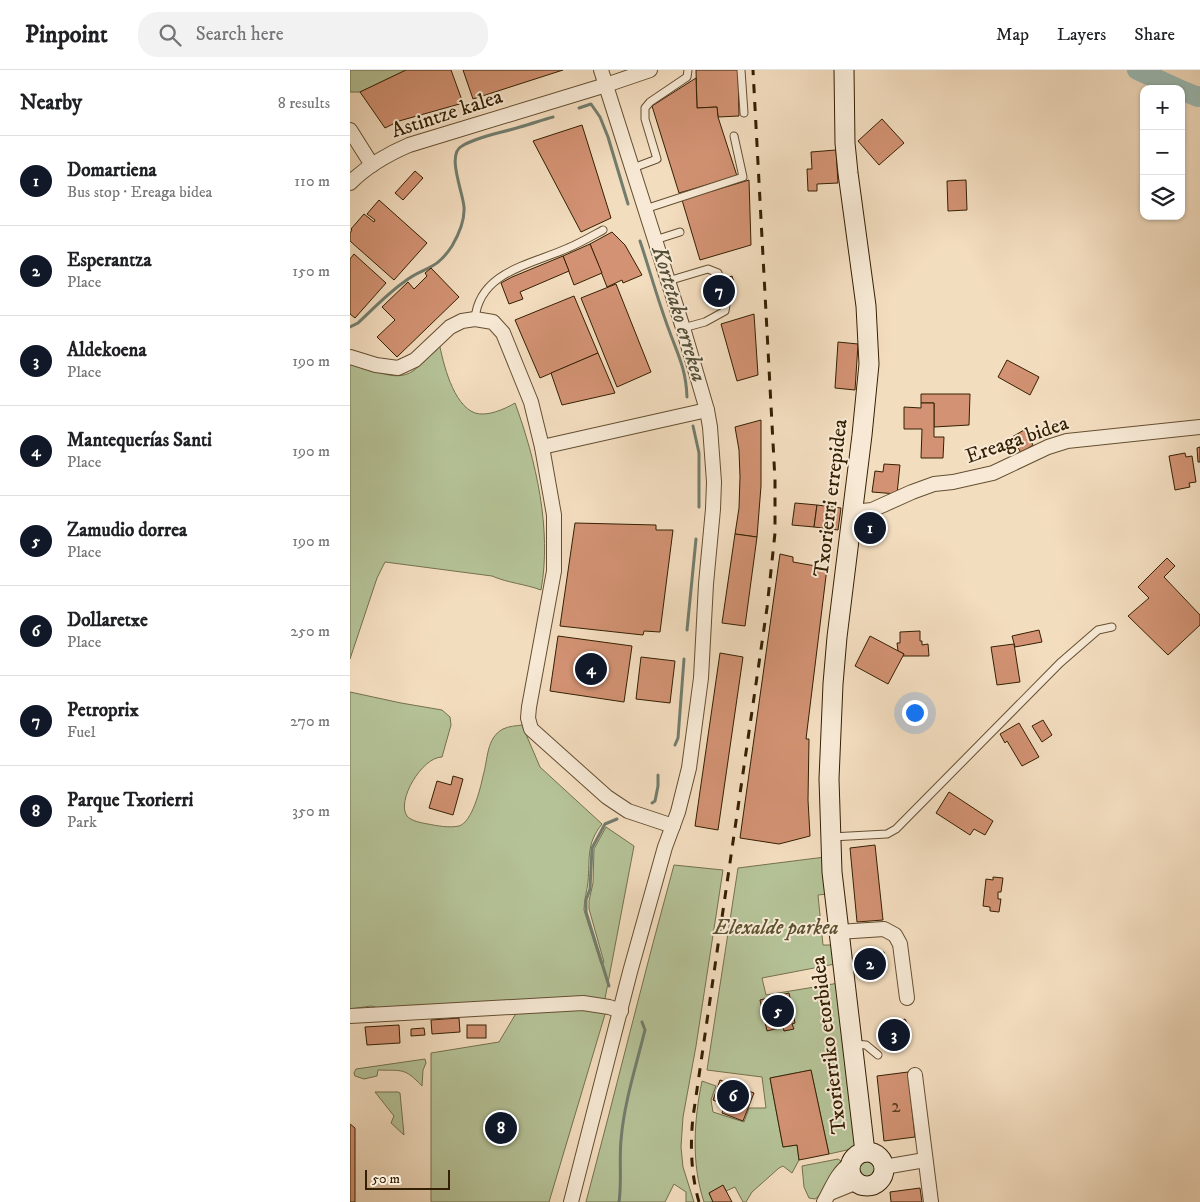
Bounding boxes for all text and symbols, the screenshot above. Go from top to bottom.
search box [138,12,488,57]
text: Pinpoint [25,20,108,50]
icon: search [156,21,184,49]
text: Search here [196,23,284,46]
text: Map [996,24,1029,46]
text: Layers [1057,24,1106,46]
text: Share [1134,24,1175,46]
street label: Astintze kalea [388,84,506,144]
map controls [1140,85,1185,220]
button: + [1140,85,1185,130]
text: Nearby [20,90,82,116]
text: 8 results [278,93,330,113]
button: − [1140,130,1185,175]
text: Domartiena [67,159,157,182]
text: 1 [33,171,39,191]
text: 110 m [294,171,330,191]
button: layers [1140,175,1185,220]
text: Bus stop · Ereaga bidea [67,182,212,202]
water label: Kortetako errekea [645,242,712,385]
text: Esperantza [67,249,152,272]
text: 2 [32,261,40,281]
text: 150 m [292,261,330,281]
text: Place [67,272,101,292]
pin: 7 [703,272,735,310]
text: Aldekoena [67,339,147,362]
text: 3 [33,351,39,371]
text: 190 m [292,351,330,371]
text: Place [67,362,101,382]
street label: Ereaga bidea [962,410,1072,470]
street label: Txorierri errepidea [808,418,854,578]
text: Mantequerías Santi [67,429,212,452]
text: 4 [31,441,41,461]
text: 190 m [292,441,330,461]
text: Place [67,452,101,472]
pin: 1 [854,509,886,547]
text: Zamudio dorrea [67,519,187,542]
text: 5 [32,531,40,551]
text: 190 m [292,531,330,551]
text: Place [67,542,101,562]
text: Dollaretxe [67,609,148,632]
text: 6 [32,621,40,641]
text: 250 m [290,621,330,641]
text: Place [67,632,101,652]
pin: 4 [575,650,607,688]
text: Petroprix [67,699,139,722]
your location [902,700,928,726]
text: 7 [32,711,40,731]
text: 270 m [290,711,330,731]
text: Fuel [67,722,96,742]
text: Parque Txorierri [67,789,193,812]
text: 8 [32,801,40,821]
text: 350 m [292,801,330,821]
text: Park [67,812,97,832]
park label: Elexalde parkea [712,915,839,941]
pin: 2 [854,945,886,983]
street label: Txorierriko etorbidea [805,955,853,1135]
pin: 5 [762,992,794,1030]
pin: 3 [878,1016,910,1054]
pin: 6 [717,1077,749,1115]
house number: 2 [891,1095,901,1118]
pin: 8 [485,1109,517,1147]
scale bar [365,1167,450,1190]
text: 50 m [372,1170,400,1188]

